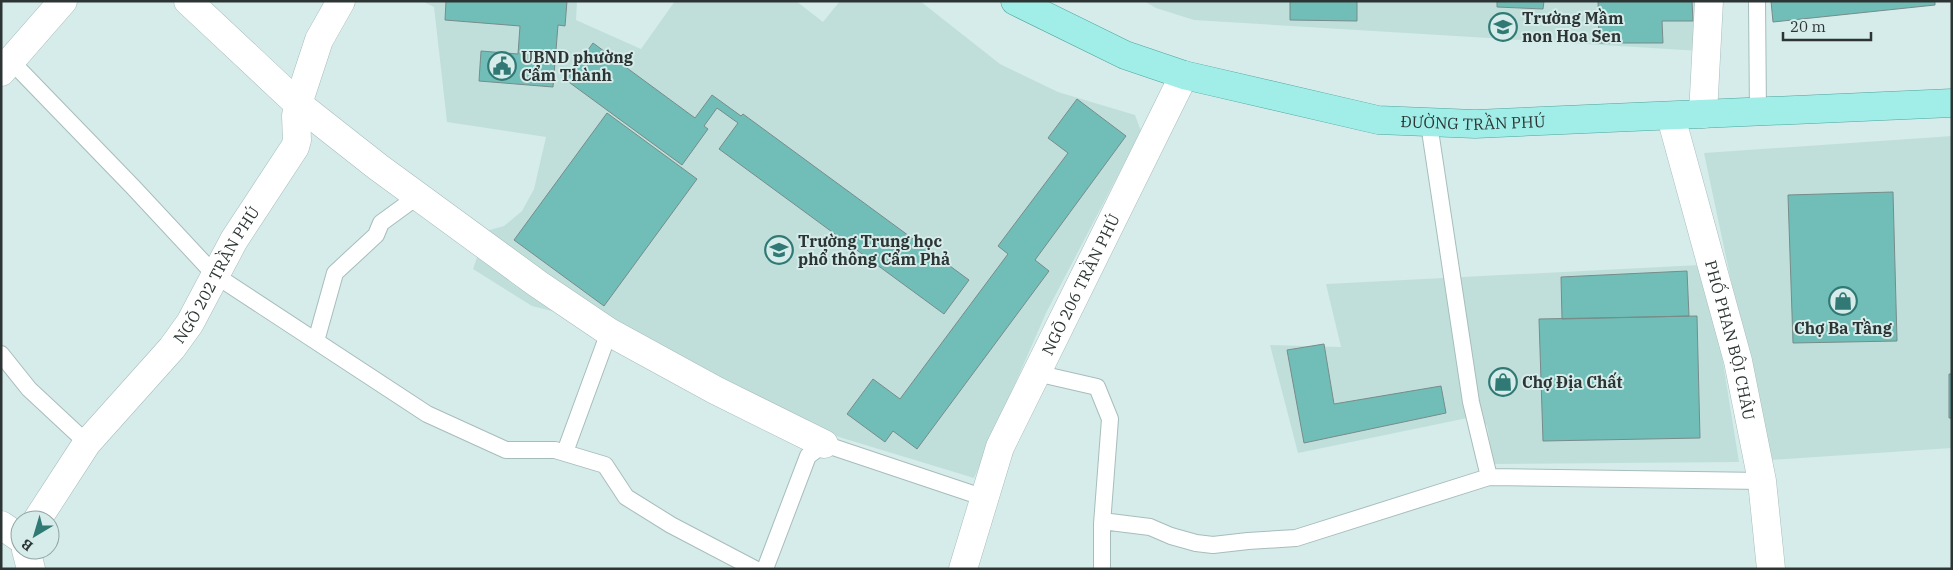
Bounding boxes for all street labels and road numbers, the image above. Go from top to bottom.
street label: ĐƯỜNG TRẦN PHÚ [1400,110,1546,134]
street label: NGÕ 202 TRẦN PHÚ [169,202,264,347]
street label: NGÕ 206 TRẦN PHÚ [1037,210,1124,358]
street label: PHỐ PHAN BỘI CHÂU [1701,258,1760,422]

